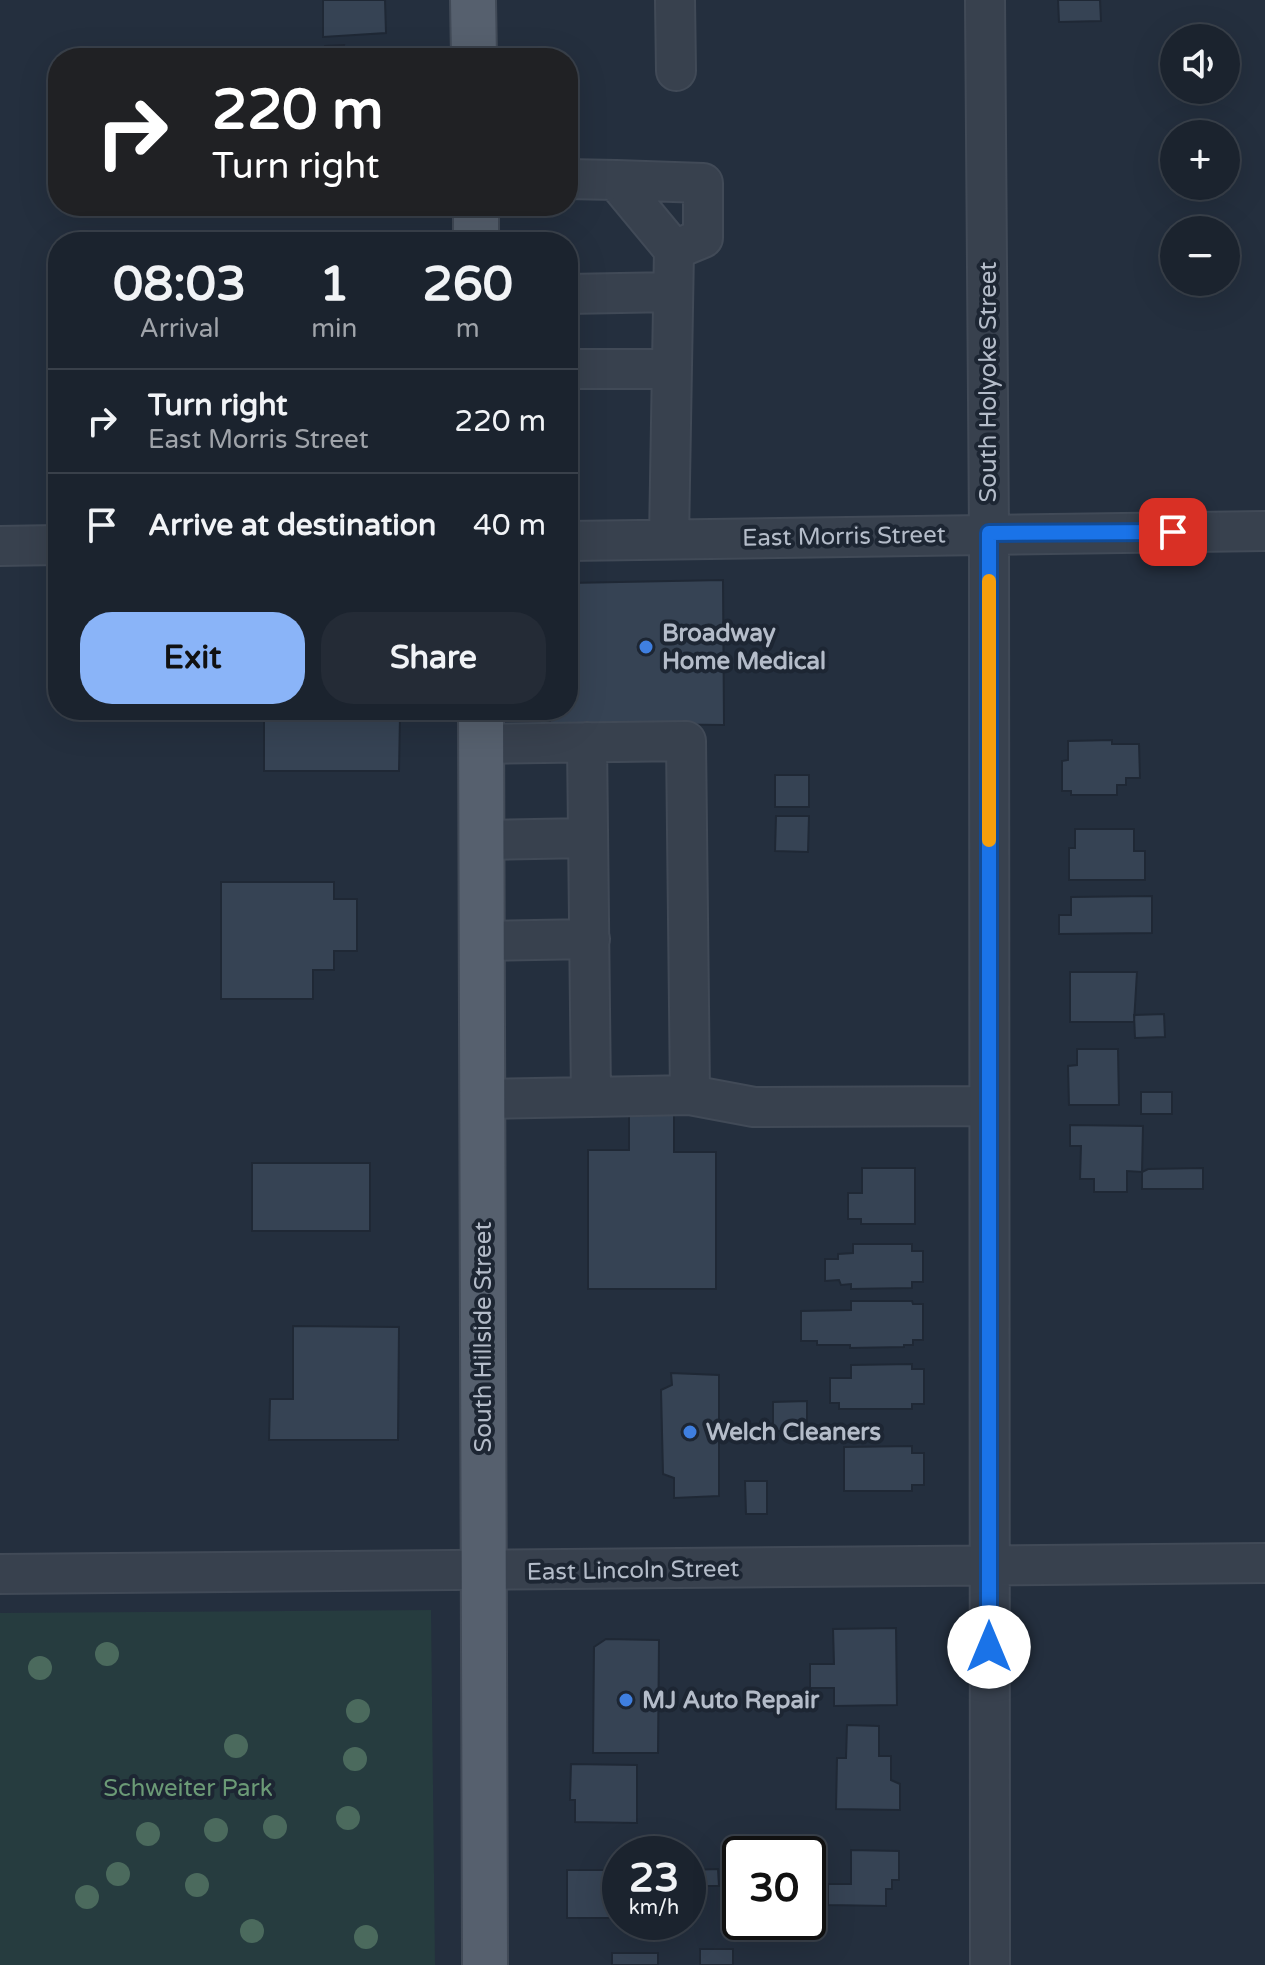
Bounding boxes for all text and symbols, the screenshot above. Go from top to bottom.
map controls [1160,24,1240,296]
button: sound [1160,24,1240,104]
text: 220 m [212,77,383,144]
icon: right [80,80,184,184]
button: + [1160,120,1240,200]
text: Turn right [212,145,379,188]
button: − [1160,216,1240,296]
text: 08:03 [113,256,246,314]
text: 1 [319,256,349,314]
text: 260 [422,256,513,314]
street label: South Holyoke Street [974,262,1003,502]
text: Arrival [139,313,220,344]
text: min [311,313,357,344]
text: m [456,313,480,344]
text: Turn right [148,387,288,424]
icon: right [80,399,124,443]
text: 220 m [454,403,546,440]
text: East Morris Street [148,424,369,455]
pin [1139,498,1207,566]
icon: arrive [80,503,124,547]
text: Arrive at destination [148,507,436,544]
text: 40 m [473,507,546,544]
icon: arrive [1151,510,1195,554]
street label: East Morris Street [742,520,946,553]
button: Exit [80,612,305,704]
button: Share [321,612,546,704]
place label: Broadway Home Medical [662,619,826,676]
marker: Broadway Home Medical [637,638,655,656]
street label: South Hillside Street [469,1222,498,1452]
place label: Welch Cleaners [706,1418,881,1447]
marker: Welch Cleaners [681,1423,699,1441]
street label: East Lincoln Street [526,1554,740,1587]
position arrow [947,1605,1031,1689]
place label: MJ Auto Repair [642,1686,820,1715]
marker: MJ Auto Repair [617,1691,635,1709]
park label: Schweiter Park [103,1774,273,1803]
speed limit sign: 30 [722,1836,826,1940]
text: 23 [629,1854,679,1902]
text: km/h [629,1896,679,1920]

